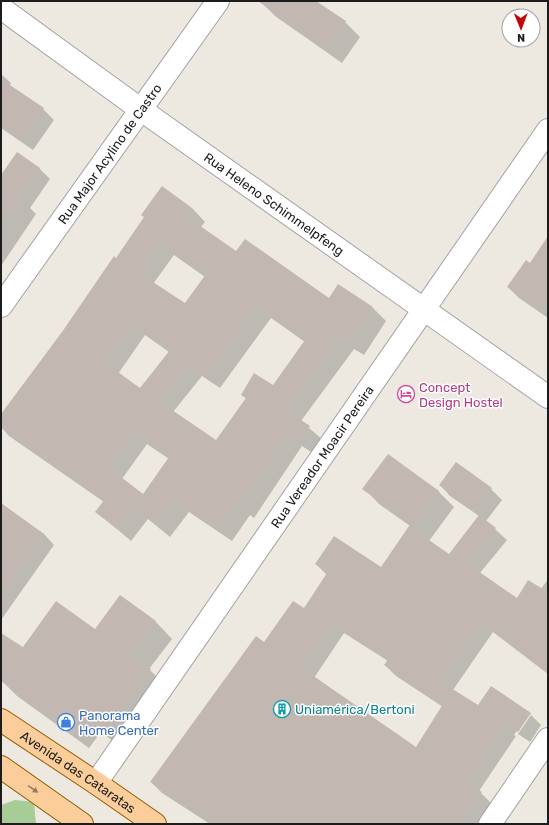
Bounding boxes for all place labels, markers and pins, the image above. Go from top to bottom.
place label: Concept Design Hostel [419,380,503,411]
hotel icon: Concept Design Hostel [396,384,416,404]
building icon: Uniamérica/Bertoni [272,699,292,719]
place label: Uniamérica/Bertoni [295,702,415,717]
place label: Panorama Home Center [79,708,159,738]
shop icon: Panorama Home Center [56,712,76,732]

